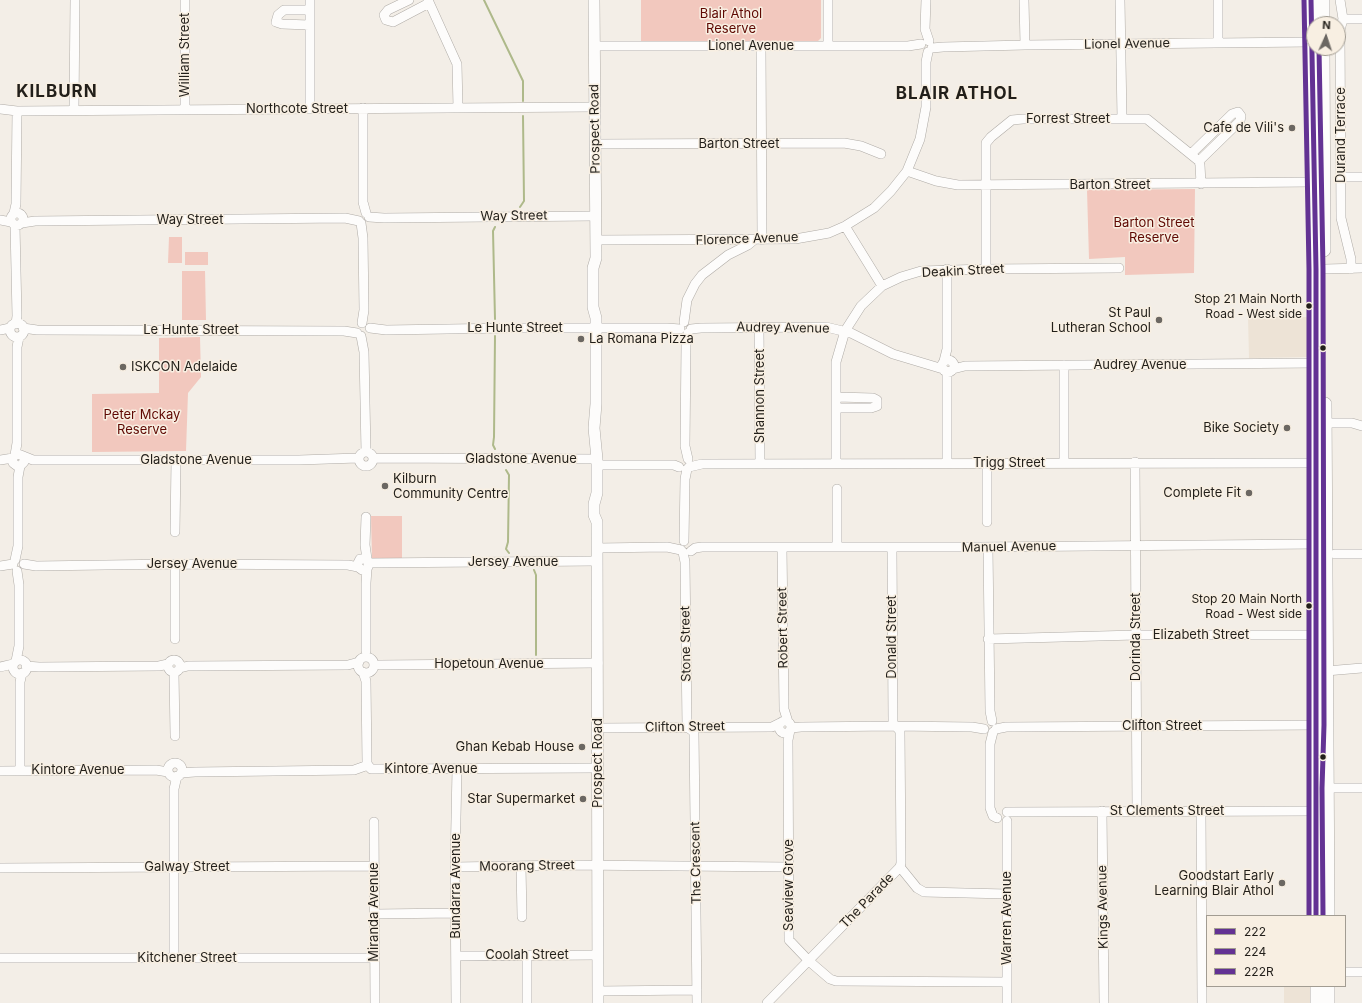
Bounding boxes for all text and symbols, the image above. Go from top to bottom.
park label: Blair Athol Reserve [700,6,762,37]
street label: William Street [177,13,193,97]
north arrow [1306,16,1346,56]
text: N [1322,18,1331,32]
street label: Lionel Avenue [1084,35,1170,53]
street label: Lionel Avenue [708,38,794,54]
district label: KILBURN [16,82,98,102]
street label: Prospect Road [586,84,604,174]
district label: BLAIR ATHOL [896,84,1018,104]
street label: Durand Terrace [1333,87,1349,183]
street label: Northcote Street [246,101,348,117]
street label: Forrest Street [1026,111,1110,127]
place label: Cafe de Vili's [1203,120,1284,136]
marker: Cafe de Vili's [1287,123,1297,133]
street label: Barton Street [699,136,779,152]
street label: Barton Street [1070,177,1150,193]
street label: Way Street [480,208,548,224]
street label: Way Street [157,212,223,228]
park label: Barton Street Reserve [1114,215,1194,246]
street label: Florence Avenue [695,229,799,249]
street label: Deakin Street [921,261,1005,281]
place label: Stop 21 Main North Road - West side [1194,292,1302,320]
marker: Stop 21 Main North Road - West side [1304,301,1314,311]
place label: St Paul Lutheran School [1051,305,1151,336]
marker: St Paul Lutheran School [1154,315,1164,325]
street label: Audrey Avenue [736,319,830,337]
street label: Le Hunte Street [467,320,563,336]
street label: Le Hunte Street [143,322,239,338]
place label: La Romana Pizza [589,331,694,347]
marker: La Romana Pizza [576,334,586,344]
unlabelled marker [1318,343,1328,353]
street label: Shannon Street [752,349,768,443]
street label: Audrey Avenue [1093,357,1187,373]
place label: ISKCON Adelaide [131,359,238,375]
marker: ISKCON Adelaide [118,362,128,372]
park label: Peter Mckay Reserve [104,407,180,438]
place label: Bike Society [1203,420,1279,436]
marker: Bike Society [1282,423,1292,433]
street label: Gladstone Avenue [465,451,577,467]
street label: Gladstone Avenue [140,452,252,468]
street label: Trigg Street [973,455,1045,471]
place label: Kilburn Community Centre [393,471,508,502]
marker: Kilburn Community Centre [380,481,390,491]
place label: Complete Fit [1163,485,1241,501]
marker: Complete Fit [1244,488,1254,498]
street label: Manuel Avenue [962,538,1056,556]
street label: Jersey Avenue [468,554,558,570]
street label: Jersey Avenue [147,556,237,572]
street label: Robert Street [774,587,792,669]
place label: Stop 20 Main North Road - West side [1191,592,1302,620]
street label: Dorinda Street [1128,593,1144,681]
street label: Donald Street [884,595,900,679]
marker: Stop 20 Main North Road - West side [1304,601,1314,611]
street label: Stone Street [678,606,694,682]
street label: Elizabeth Street [1153,627,1249,643]
street label: Hopetoun Avenue [434,656,544,672]
street label: Prospect Road [590,718,606,808]
street label: Clifton Street [1122,718,1202,734]
street label: Clifton Street [645,719,725,735]
place label: Ghan Kebab House [456,739,574,755]
marker: Ghan Kebab House [577,742,587,752]
unlabelled marker [1318,752,1328,762]
street label: Kintore Avenue [384,761,478,777]
street label: Kintore Avenue [31,762,125,778]
place label: Star Supermarket [467,791,575,807]
marker: Star Supermarket [578,794,588,804]
street label: St Clements Street [1110,803,1224,819]
street label: The Crescent [687,821,705,905]
street label: Bundarra Avenue [448,833,464,939]
street label: Seaview Grove [781,839,797,931]
street label: Moorang Street [479,857,575,875]
street label: Galway Street [144,859,230,875]
street label: Miranda Avenue [366,862,382,962]
street label: Kings Avenue [1094,865,1112,949]
place label: Goodstart Early Learning Blair Athol [1154,868,1274,899]
street label: The Parade [837,870,897,932]
street label: Warren Avenue [999,871,1015,965]
marker: Goodstart Early Learning Blair Athol [1277,878,1287,888]
legend [1206,915,1346,987]
text: 222 [1244,924,1266,939]
text: 224 [1244,944,1266,959]
street label: Coolah Street [485,947,569,963]
street label: Kitchener Street [137,950,237,966]
text: 222R [1244,964,1274,979]

